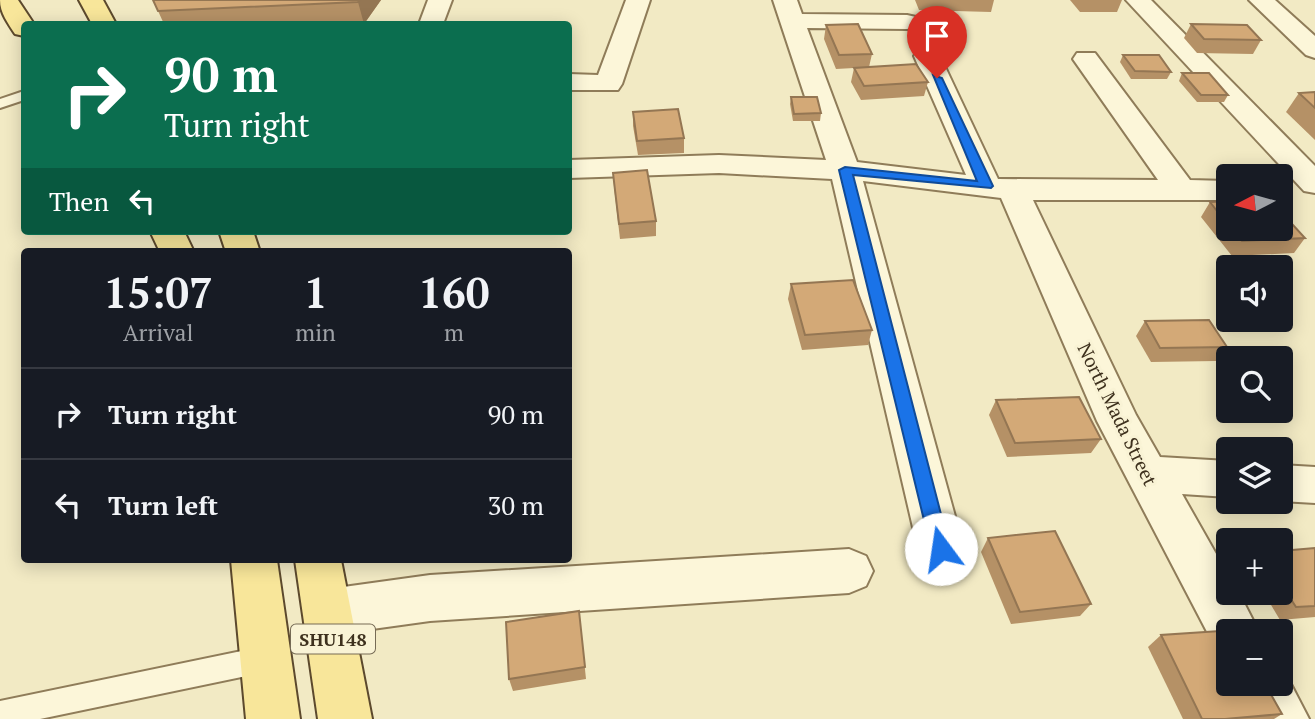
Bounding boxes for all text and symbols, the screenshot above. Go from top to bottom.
pin [907,6,967,78]
icon: arrive [918,17,956,55]
text: 90 m [164,41,278,106]
icon: right [49,49,140,140]
text: Turn right [164,104,310,146]
north arrow [1216,164,1293,242]
map controls [1216,164,1293,696]
icon: left [123,182,161,220]
text: Then [49,184,109,218]
button: sound [1216,255,1293,332]
text: 15:07 [104,264,213,320]
text: 1 [304,264,327,320]
text: 160 [418,264,489,320]
text: Arrival [123,317,193,348]
text: min [295,317,336,348]
text: m [444,317,464,348]
street label: North Mada Street [1073,338,1163,490]
button: search [1216,346,1293,423]
icon: right [49,395,87,433]
text: Turn right [108,397,237,431]
text: 90 m [488,397,544,431]
button: layers [1216,437,1293,514]
icon: left [49,486,87,524]
text: Turn left [108,488,218,522]
text: 30 m [488,488,544,522]
position arrow [904,512,978,586]
button: + [1216,528,1293,605]
button: − [1216,619,1293,696]
road number: SHU148 [291,624,375,654]

